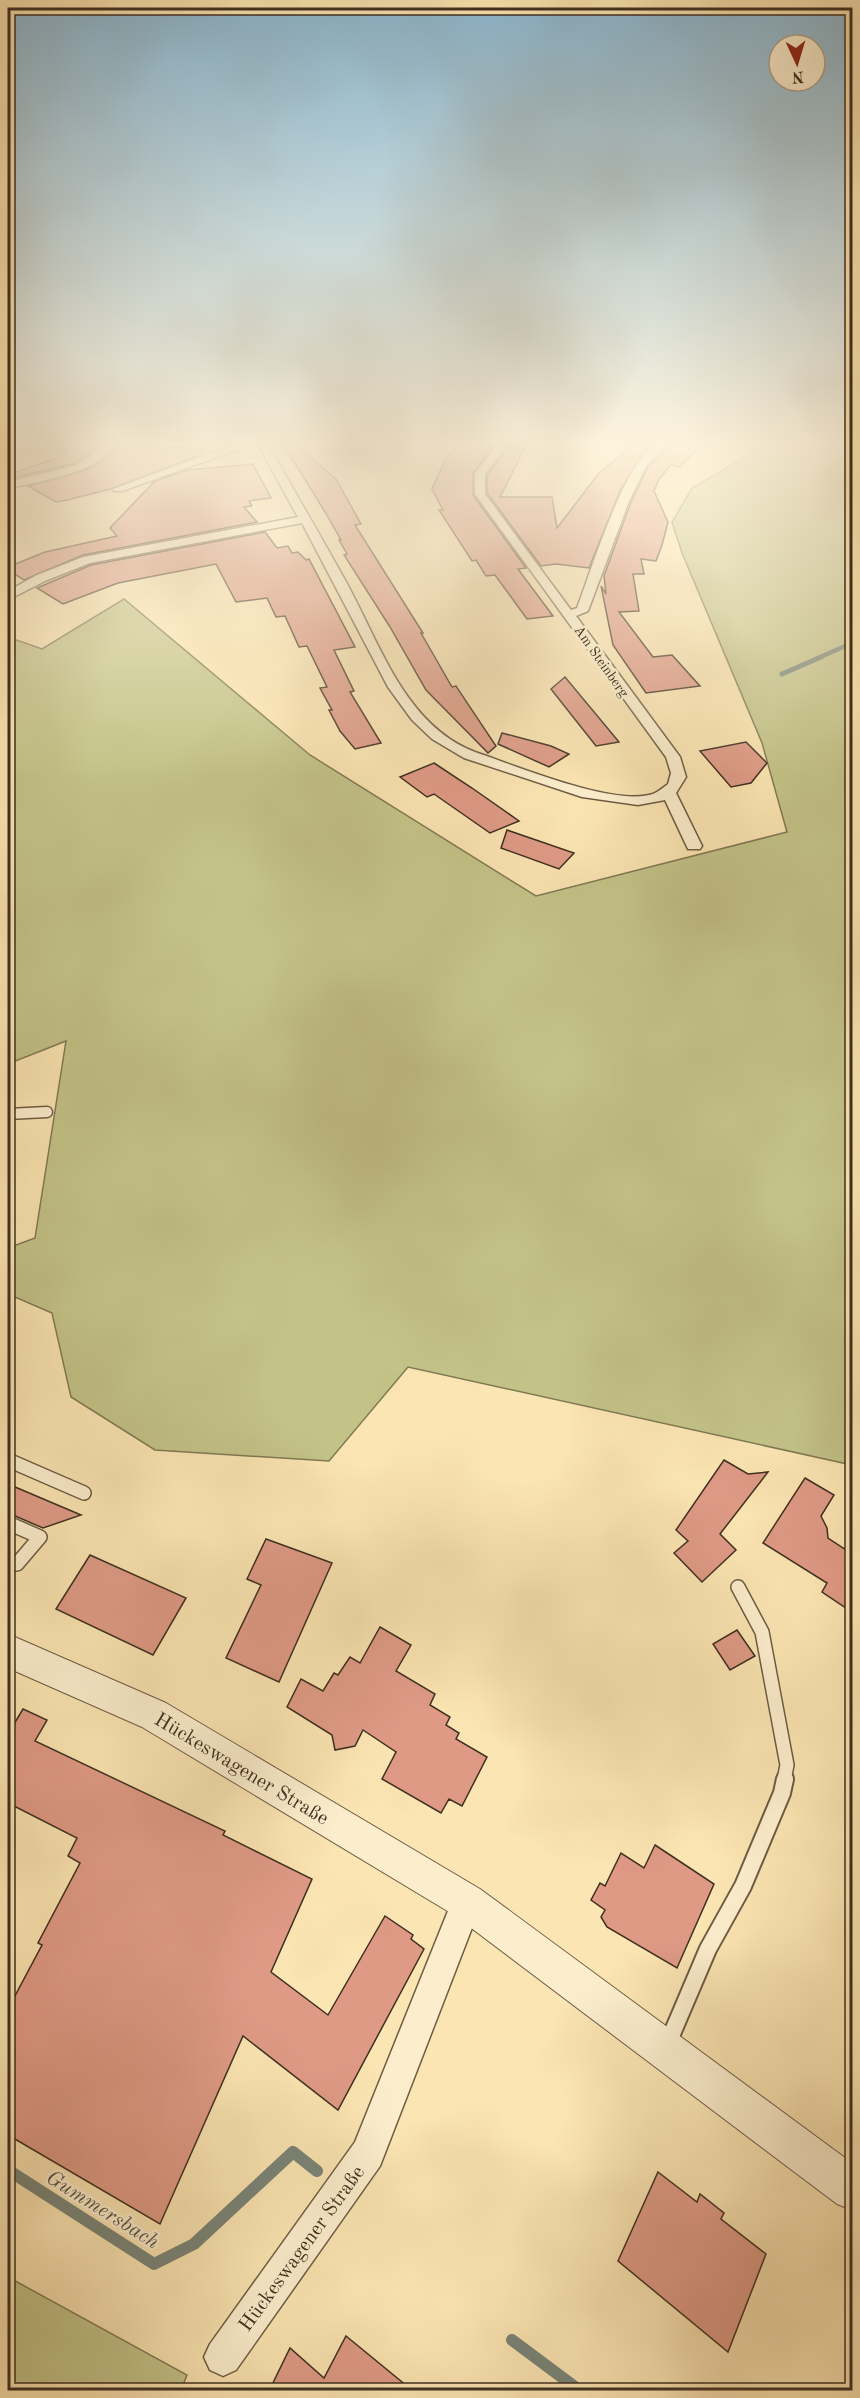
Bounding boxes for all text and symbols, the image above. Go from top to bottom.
north arrow [767,33,827,93]
text: N [790,68,805,84]
street label: Am Steinberg [571,623,631,700]
street label: Hückeswagener Straße [150,1710,331,1830]
street label: Hückeswagener Straße [236,2163,369,2336]
water label: Gummersbach [42,2167,163,2253]

